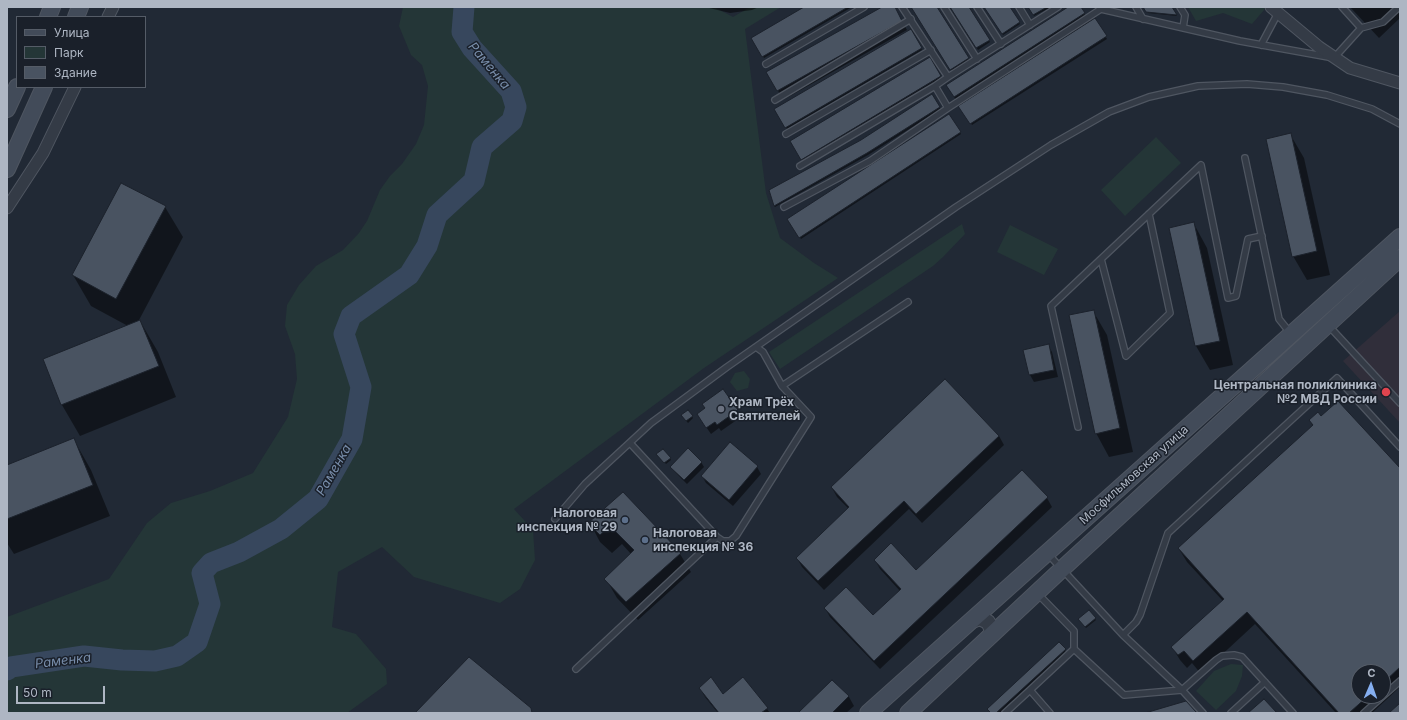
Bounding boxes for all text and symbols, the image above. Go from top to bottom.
legend [16,16,146,88]
text: Улица [54,25,89,40]
water label: Раменка [465,39,513,93]
text: Парк [54,45,84,60]
text: Здание [54,65,97,80]
place label: Центральная поликлиника №2 МВД России [1214,378,1377,406]
marker: Центральная поликлиника №2 МВД России [1380,386,1392,398]
place label: Храм Трёх Святителей [729,395,800,423]
marker: Храм Трёх Святителей [716,404,726,414]
street label: Мосфильмовская улица [1077,422,1191,528]
water label: Раменка [313,442,355,498]
place label: Налоговая инспекция № 29 [517,506,617,534]
marker: Налоговая инспекция № 29 [620,515,630,525]
place label: Налоговая инспекция № 36 [653,526,753,554]
marker: Налоговая инспекция № 36 [640,535,650,545]
water label: Раменка [34,650,92,672]
north arrow [1351,664,1391,704]
text: С [1367,666,1376,680]
scale bar [18,678,107,704]
text: 50 m [23,685,52,700]

